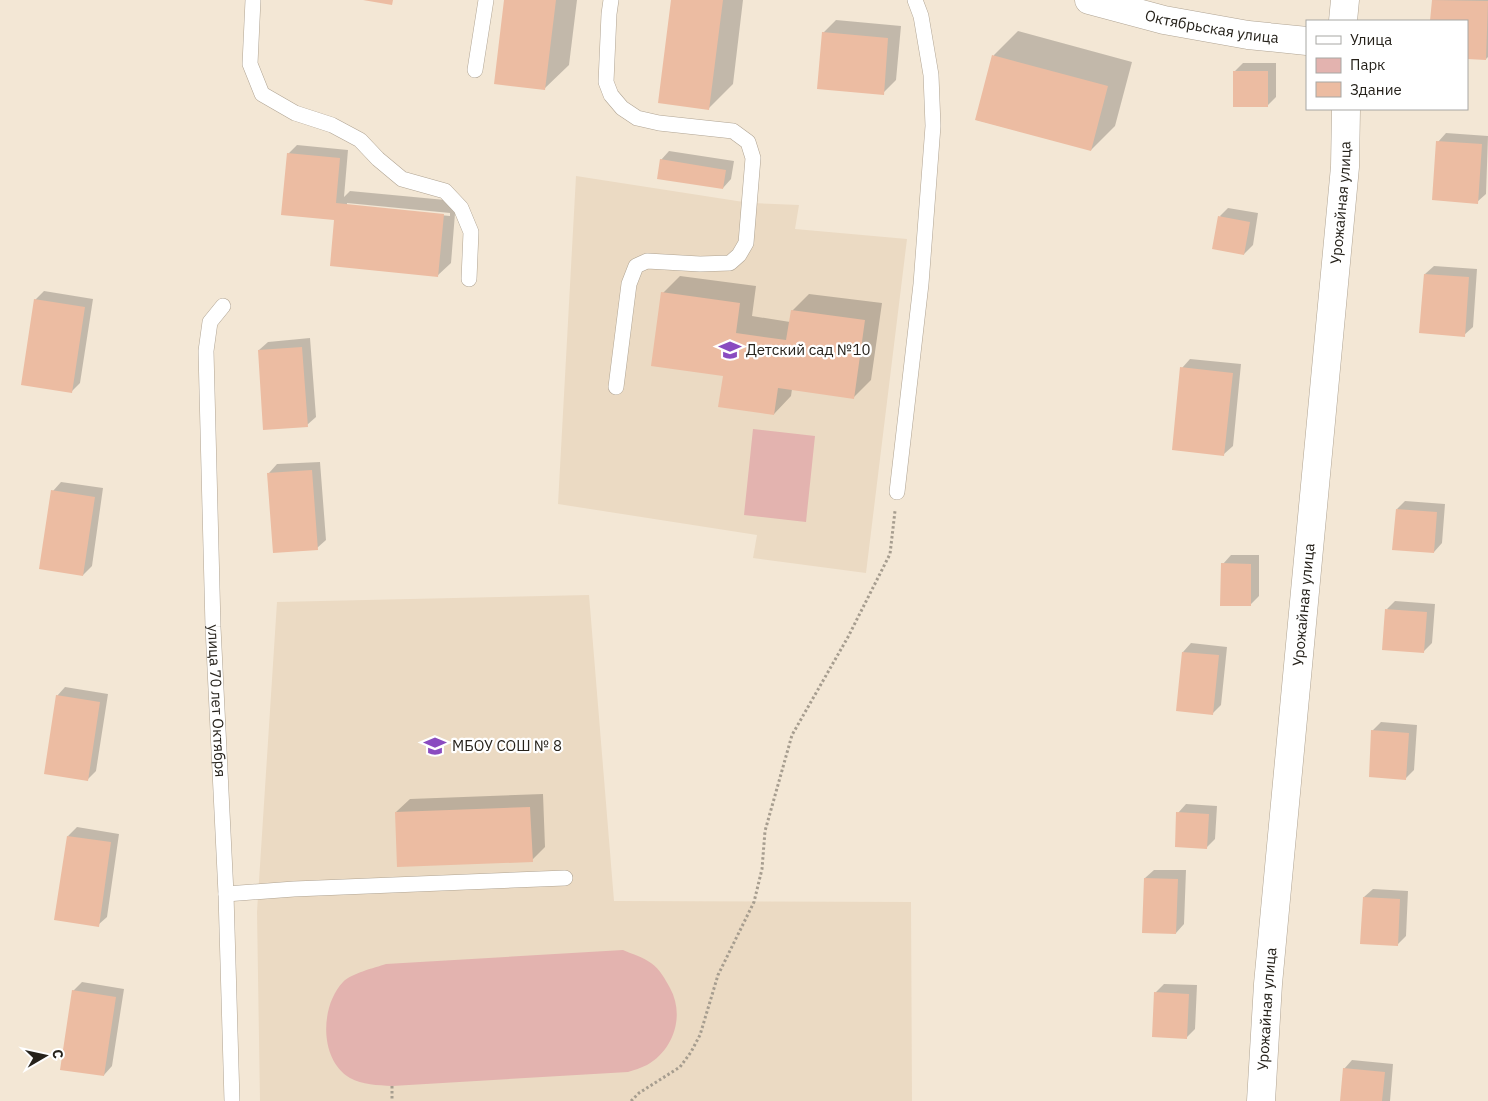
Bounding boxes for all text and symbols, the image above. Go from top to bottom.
street label: Октябрьская улица [1143,5,1280,47]
legend [1306,20,1468,110]
text: Улица [1350,30,1392,49]
text: Парк [1350,55,1385,74]
text: Здание [1350,80,1402,99]
street label: Урожайная улица [1326,141,1354,265]
school or university icon: Детский сад №10 [717,337,743,363]
place label: Детский сад №10 [746,340,871,359]
street label: Урожайная улица [1288,542,1318,667]
street label: улица 70 лет Октября [204,624,230,778]
school or university icon: МБОУ СОШ № 8 [422,733,448,759]
place label: МБОУ СОШ № 8 [452,736,562,755]
street label: Урожайная улица [1253,947,1280,1071]
north arrow [20,1031,70,1081]
text: С [48,1048,67,1060]

